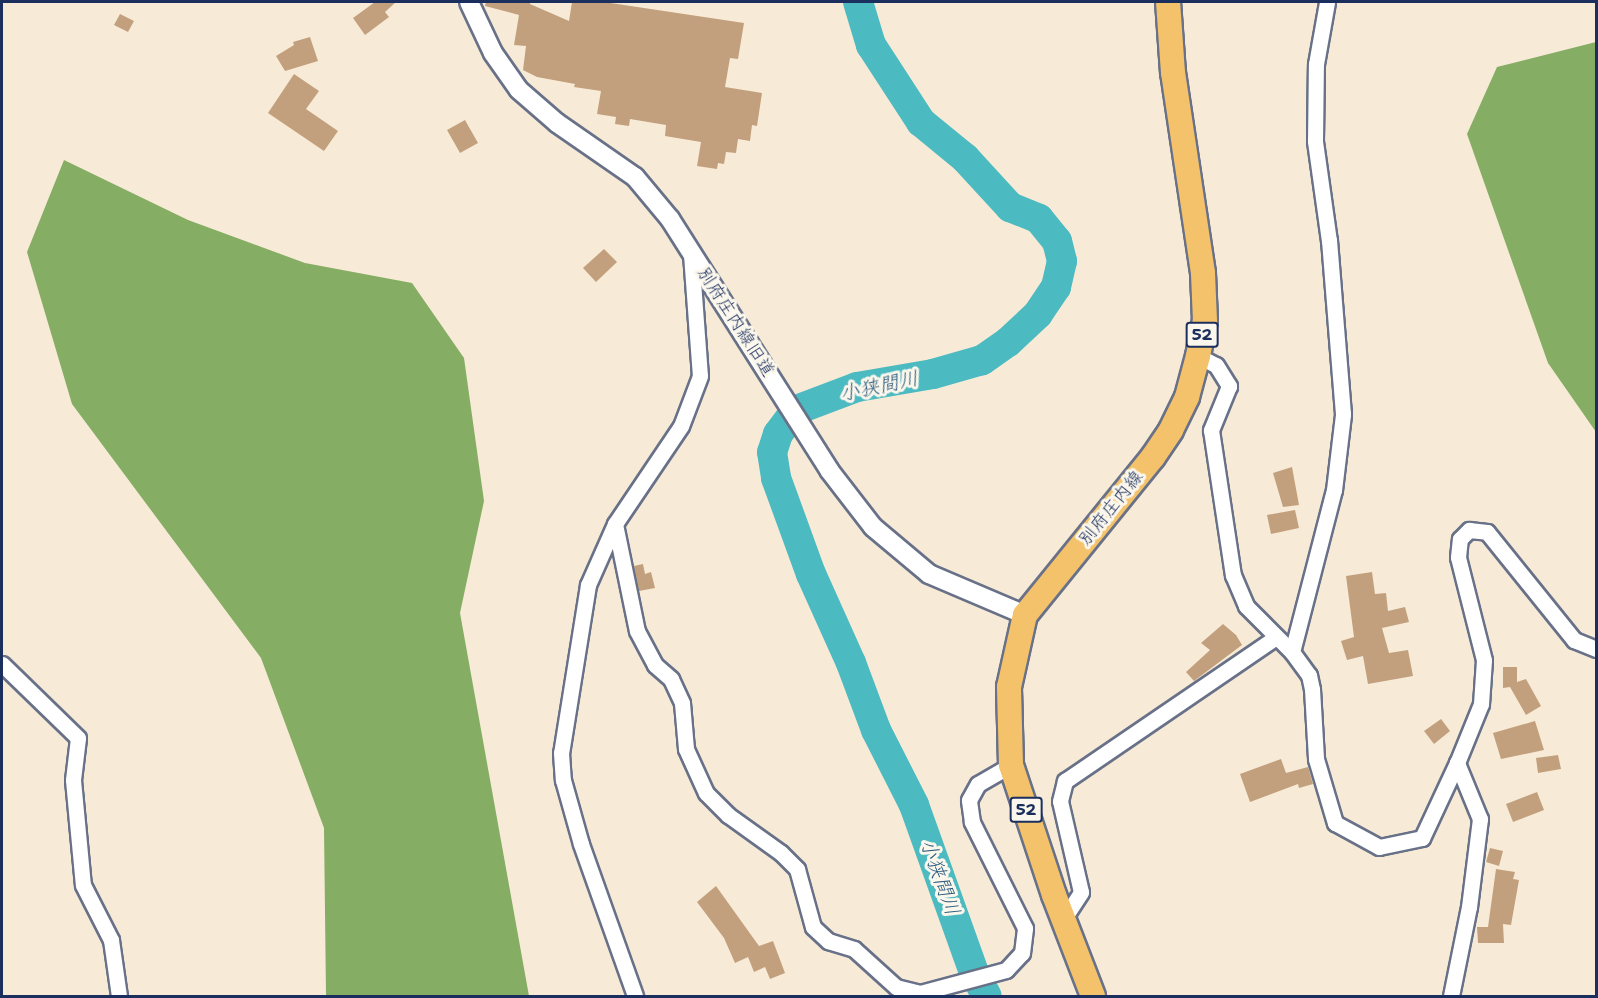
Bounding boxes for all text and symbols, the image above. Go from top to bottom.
street label: 別府庄内線旧道 [693,263,779,381]
road number: 52 [1186,322,1218,348]
water label: 小狭間川 [837,366,921,406]
street label: 別府庄内線 [1074,466,1148,550]
road number: 52 [1010,797,1042,823]
water label: 小狭間川 [915,835,965,919]

